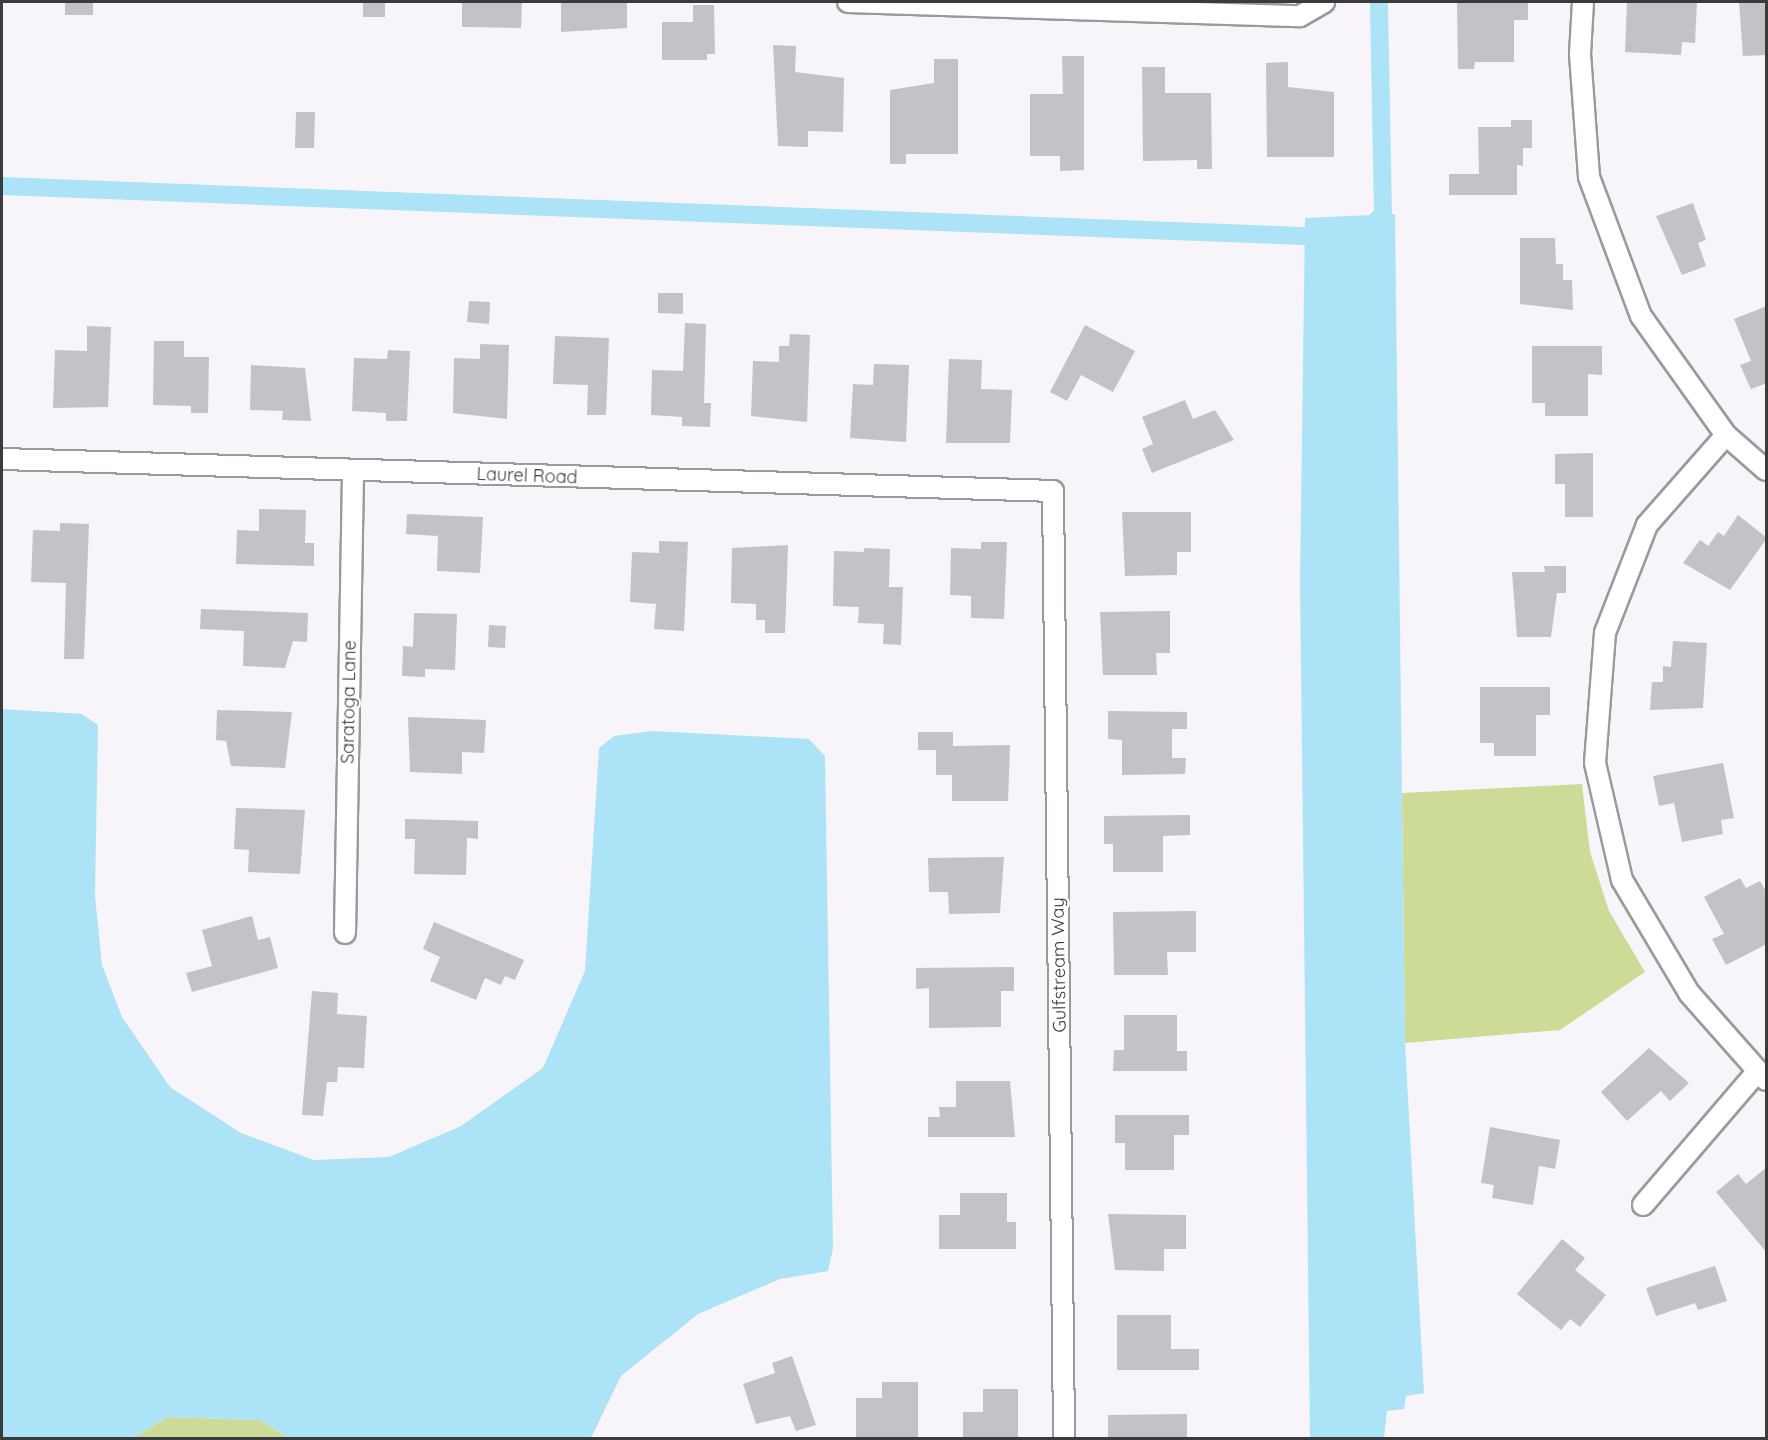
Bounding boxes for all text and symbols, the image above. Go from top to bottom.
street label: Laurel Road [476,463,578,489]
street label: Saratoga Lane [337,640,361,764]
street label: Gulfstream Way [1047,897,1071,1033]

